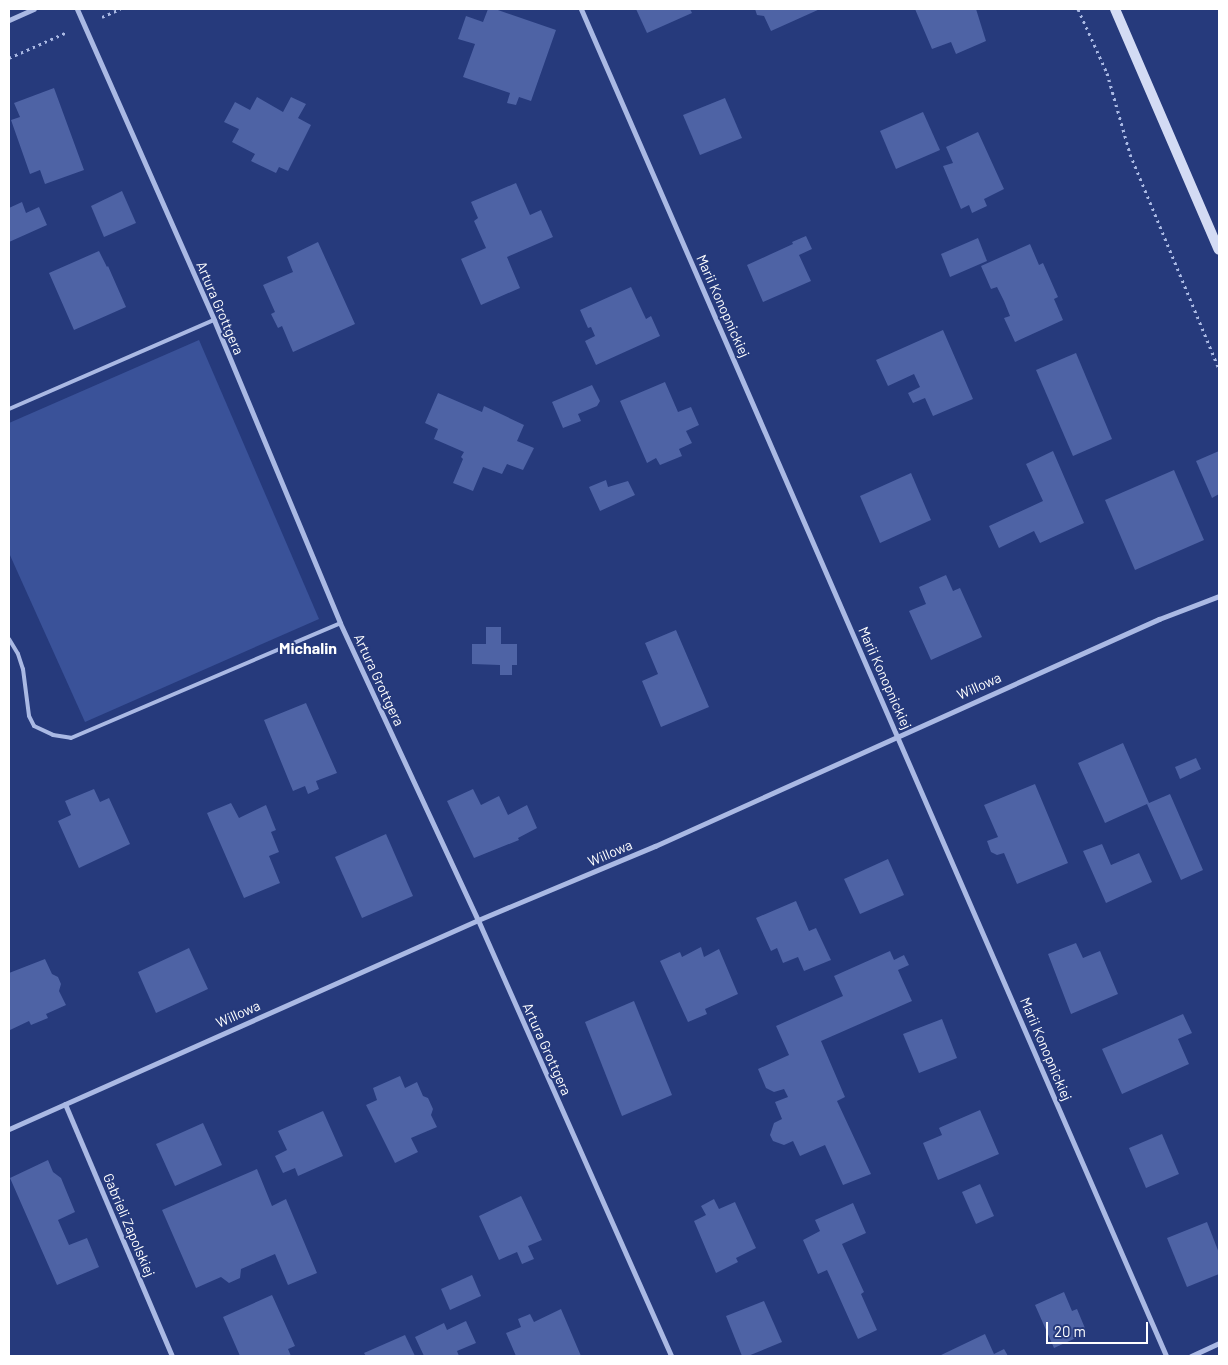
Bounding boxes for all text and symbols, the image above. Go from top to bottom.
street label: Marii Konopnickiej [693,252,753,360]
street label: Artura Grottgera [193,259,247,357]
street label: Marii Konopnickiej [855,624,915,732]
street label: Artura Grottgera [350,631,408,729]
district label: Michalin [279,638,337,658]
street label: Willowa [954,669,1004,703]
street label: Willowa [585,836,635,870]
street label: Marii Konopnickiej [1017,995,1075,1103]
street label: Willowa [213,997,263,1031]
street label: Artura Grottgera [519,1000,575,1098]
street label: Gabrieli Zapolskiej [100,1171,158,1279]
scale bar [1048,1312,1150,1344]
text: 20 m [1054,1322,1086,1340]

